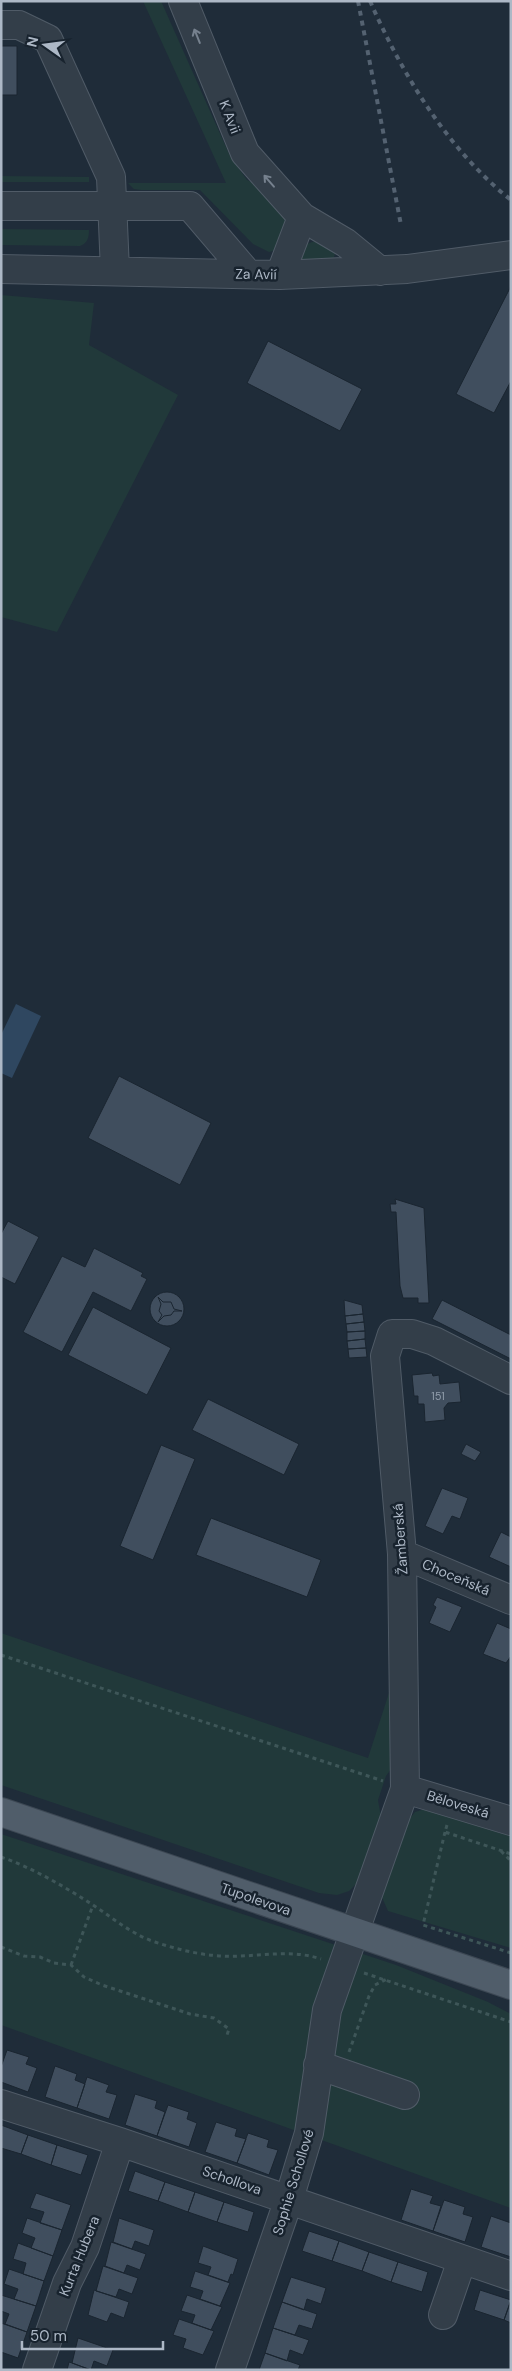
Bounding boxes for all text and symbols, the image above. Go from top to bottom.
north arrow [20,20,70,70]
one-way arrow [192,29,201,45]
text: N [22,35,42,49]
street label: K Avii [215,98,245,136]
one-way arrow [263,174,275,187]
street label: Za Avií [235,265,278,283]
house number: 151 [431,1389,445,1403]
street label: Žamberská [389,1503,411,1575]
street label: Choceňská [419,1555,493,1599]
street label: Běloveská [425,1786,491,1822]
street label: Tupolevova [219,1879,293,1919]
street label: Sophie Schollové [268,2127,318,2237]
street label: Schollova [200,2162,264,2198]
street label: Kurta Hubera [55,2213,103,2299]
scale bar [22,2318,164,2350]
text: 50 m [30,2326,67,2346]

